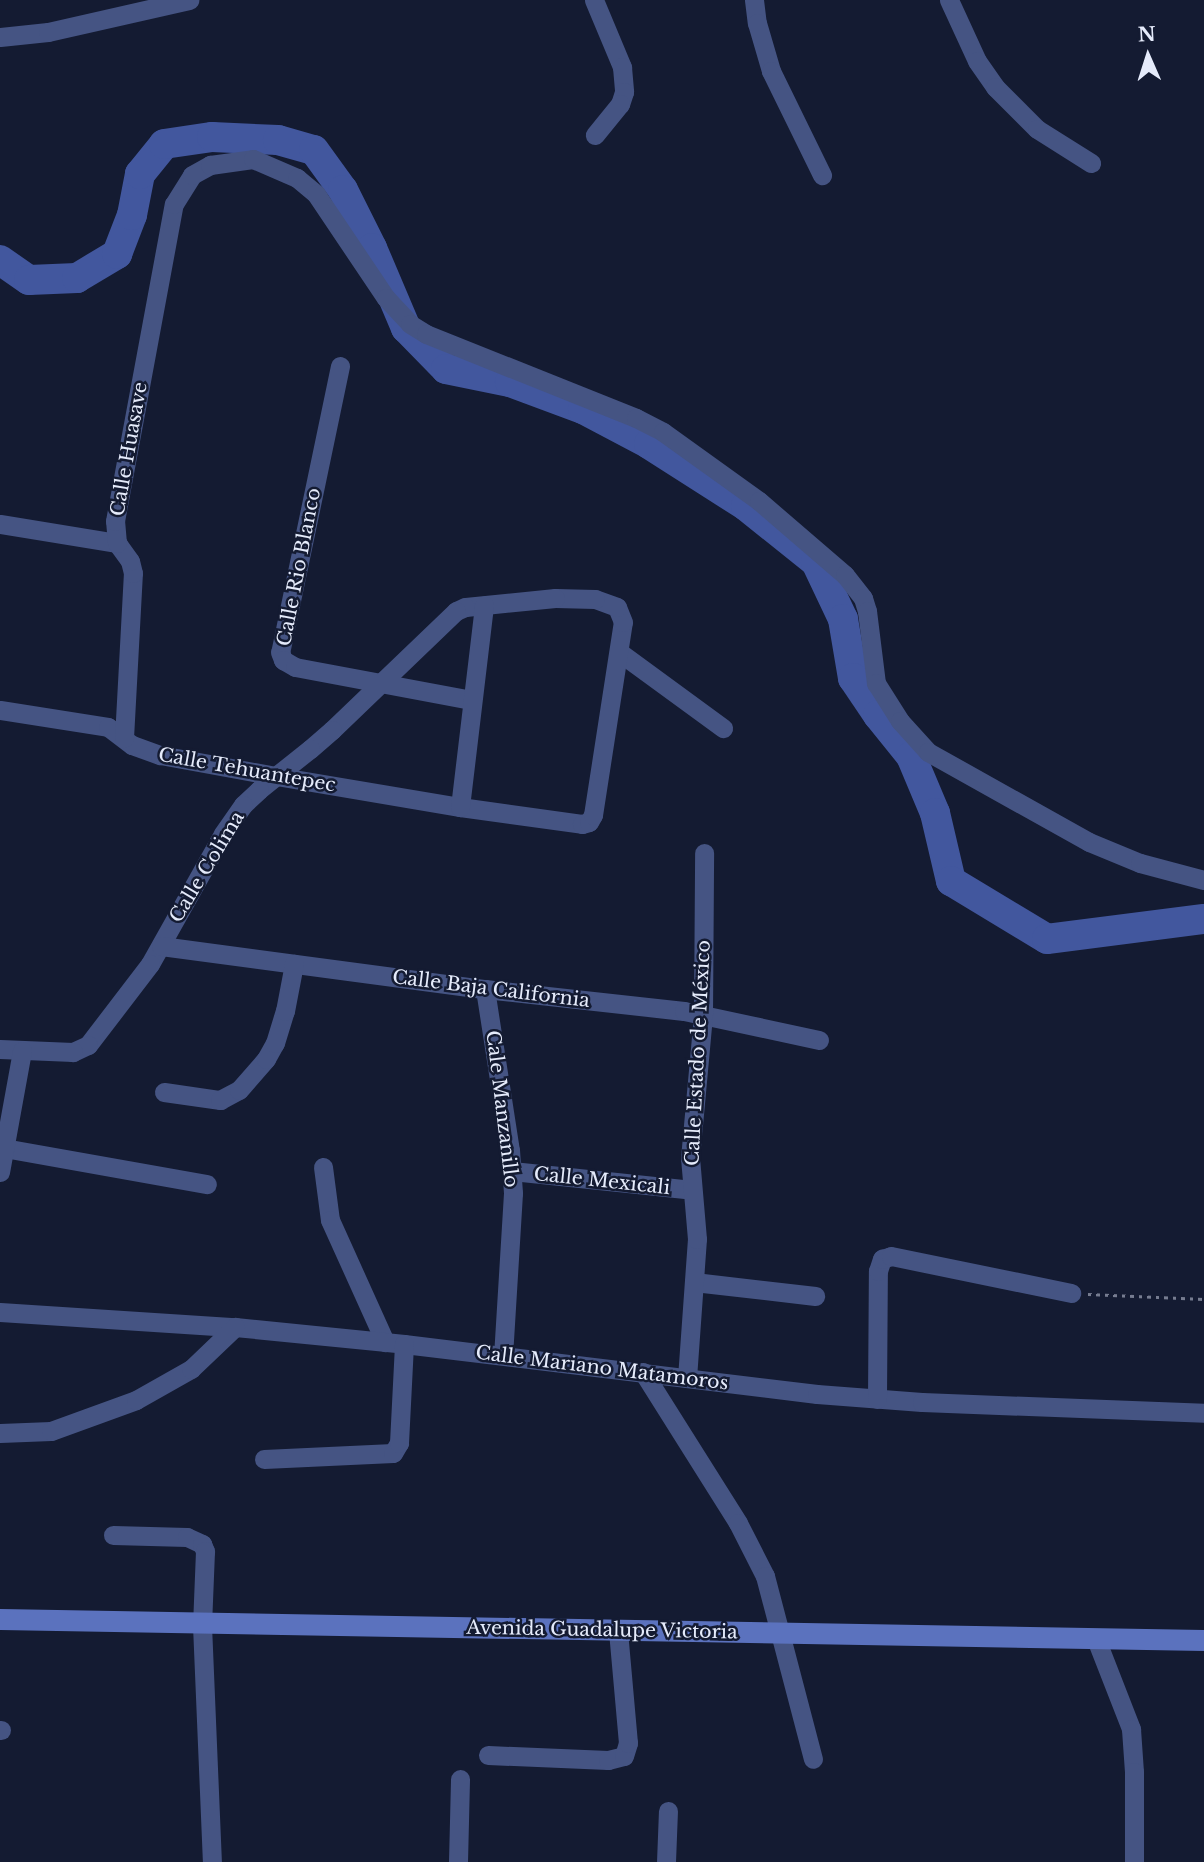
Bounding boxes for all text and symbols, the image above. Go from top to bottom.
north arrow [1113,21,1183,91]
text: N [1137,23,1156,46]
street label: Calle Huasave [106,380,152,518]
street label: Calle Rio Blanco [272,486,326,648]
street label: Calle Tehuantepec [156,743,338,797]
street label: Calle Colima [165,807,249,927]
street label: Calle Estado de México [681,939,715,1167]
street label: Calle Baja California [391,966,591,1012]
street label: Cale Manzanillo [481,1029,523,1189]
street label: Calle Mexicali [533,1163,671,1199]
street label: Calle Mariano Matamoros [474,1341,730,1395]
street label: Avenida Guadalupe Victoria [466,1616,738,1644]

